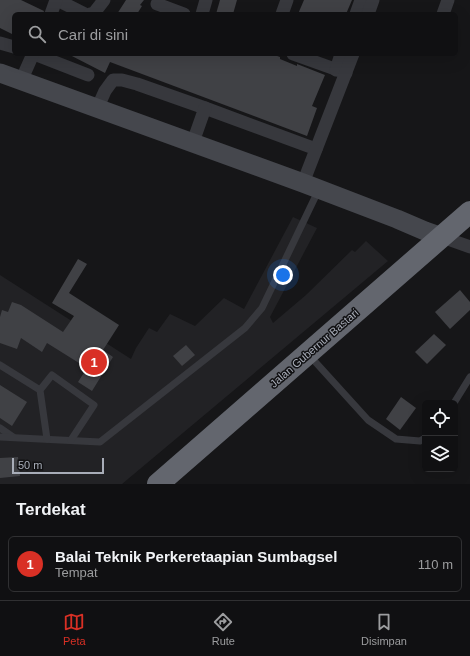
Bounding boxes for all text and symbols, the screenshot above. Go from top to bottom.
search box [12,12,458,56]
icon: search [26,23,48,45]
text: Cari di sini [58,26,128,43]
your location [273,265,293,285]
street label: Jalan Gubernur Bastari [267,306,361,390]
pin: 1 [81,347,107,377]
map controls [422,400,458,472]
button: locate [422,400,458,436]
button: layers [422,436,458,472]
scale bar [12,456,104,475]
text: 50 m [18,459,42,471]
text: Terdekat [16,500,86,519]
text: Balai Teknik Perkeretaapian Sumbagsel [55,548,337,565]
text: 1 [26,557,34,572]
text: 110 m [418,557,453,572]
text: Tempat [55,565,98,580]
tab: Peta [63,611,86,647]
tab: Rute [212,611,235,647]
tab: Disimpan [361,611,407,647]

